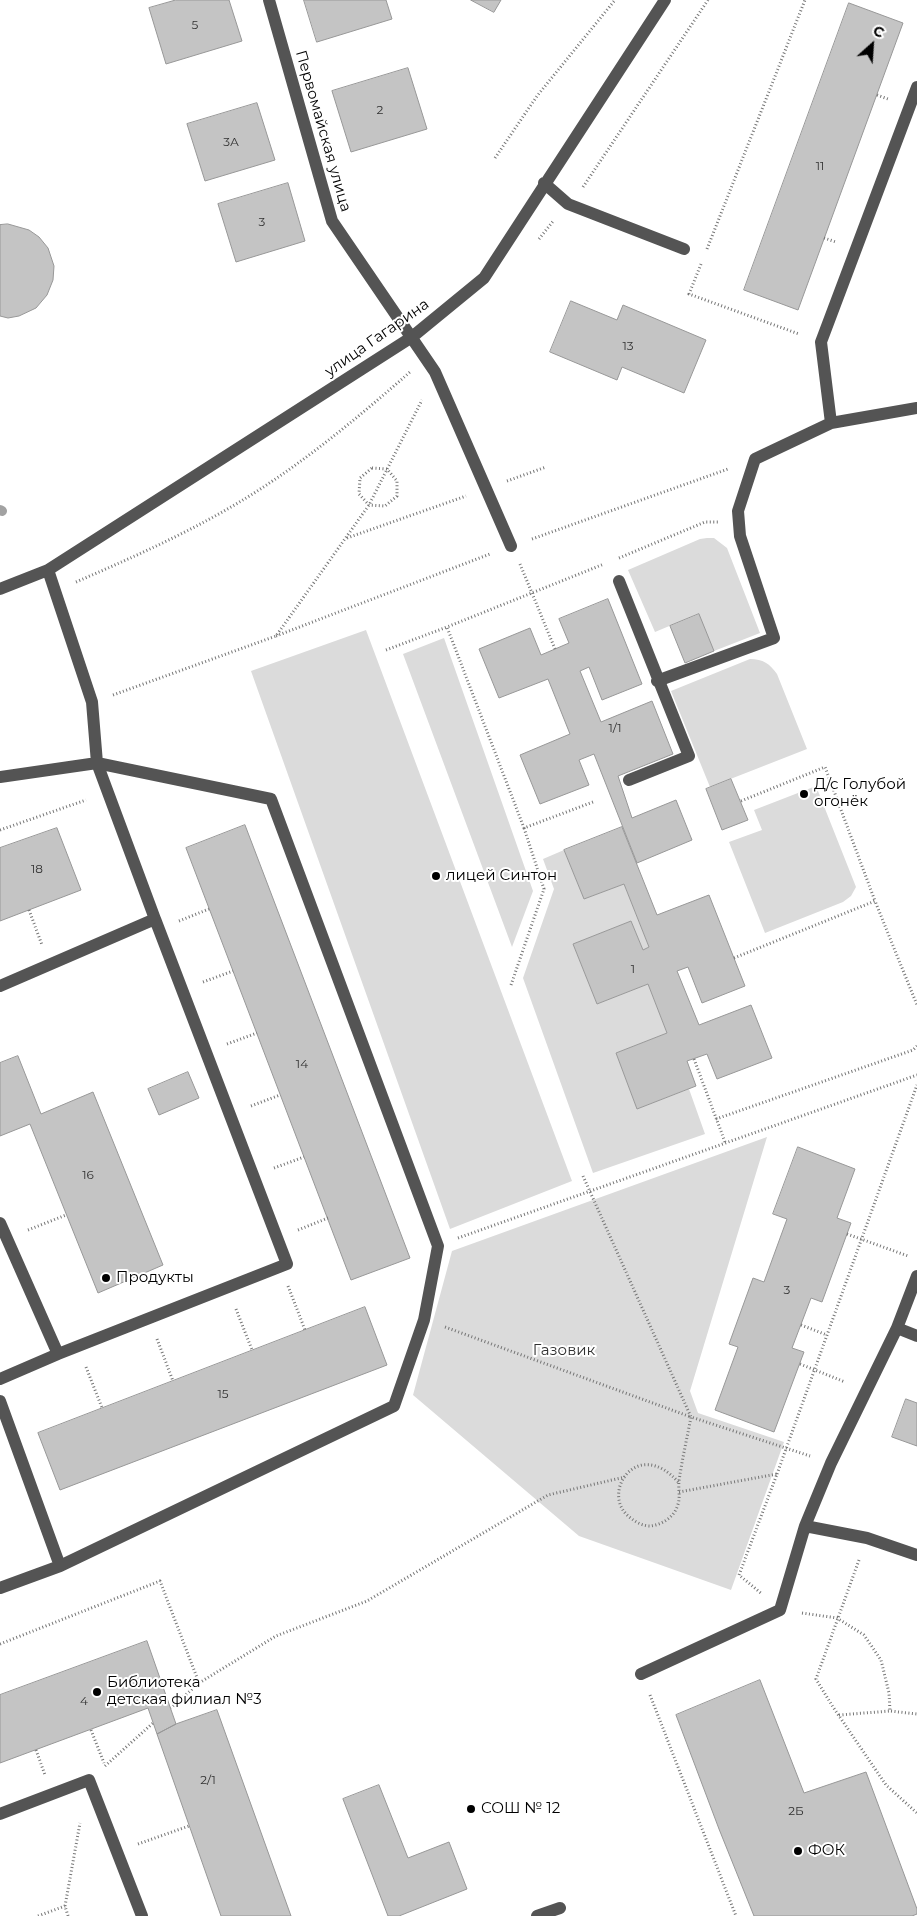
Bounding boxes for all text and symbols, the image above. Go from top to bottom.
house number: 5 [192,18,198,32]
north arrow [847,20,897,70]
text: С [870,21,887,42]
street label: Первомайская улица [291,48,355,214]
house number: 2 [377,103,383,117]
house number: 3А [223,135,239,149]
house number: 11 [816,159,824,173]
house number: 3 [259,215,265,229]
street label: улица Гагарина [321,295,433,381]
house number: 13 [622,339,634,353]
house number: 1/1 [608,721,622,735]
place label: Д/с Голубой огонёк [814,776,906,811]
marker: Д/с Голубой огонёк [798,788,810,800]
house number: 18 [31,862,43,876]
place label: лицей Синтон [446,867,557,885]
marker: лицей Синтон [430,870,442,882]
house number: 1 [631,962,635,976]
house number: 14 [296,1057,308,1071]
house number: 16 [82,1168,94,1182]
place label: Продукты [116,1269,194,1287]
marker: Продукты [100,1272,112,1284]
house number: 3 [784,1283,790,1297]
park label: Газовик [533,1342,595,1360]
house number: 15 [217,1387,229,1401]
place label: Библиотека детская филиал №3 [107,1674,262,1709]
marker: Библиотека детская филиал №3 [91,1686,103,1698]
house number: 4 [80,1694,88,1708]
house number: 2/1 [200,1773,216,1787]
place label: СОШ № 12 [481,1800,560,1818]
marker: СОШ № 12 [465,1803,477,1815]
house number: 2Б [788,1804,804,1818]
place label: ФОК [808,1842,845,1860]
marker: ФОК [792,1845,804,1857]

